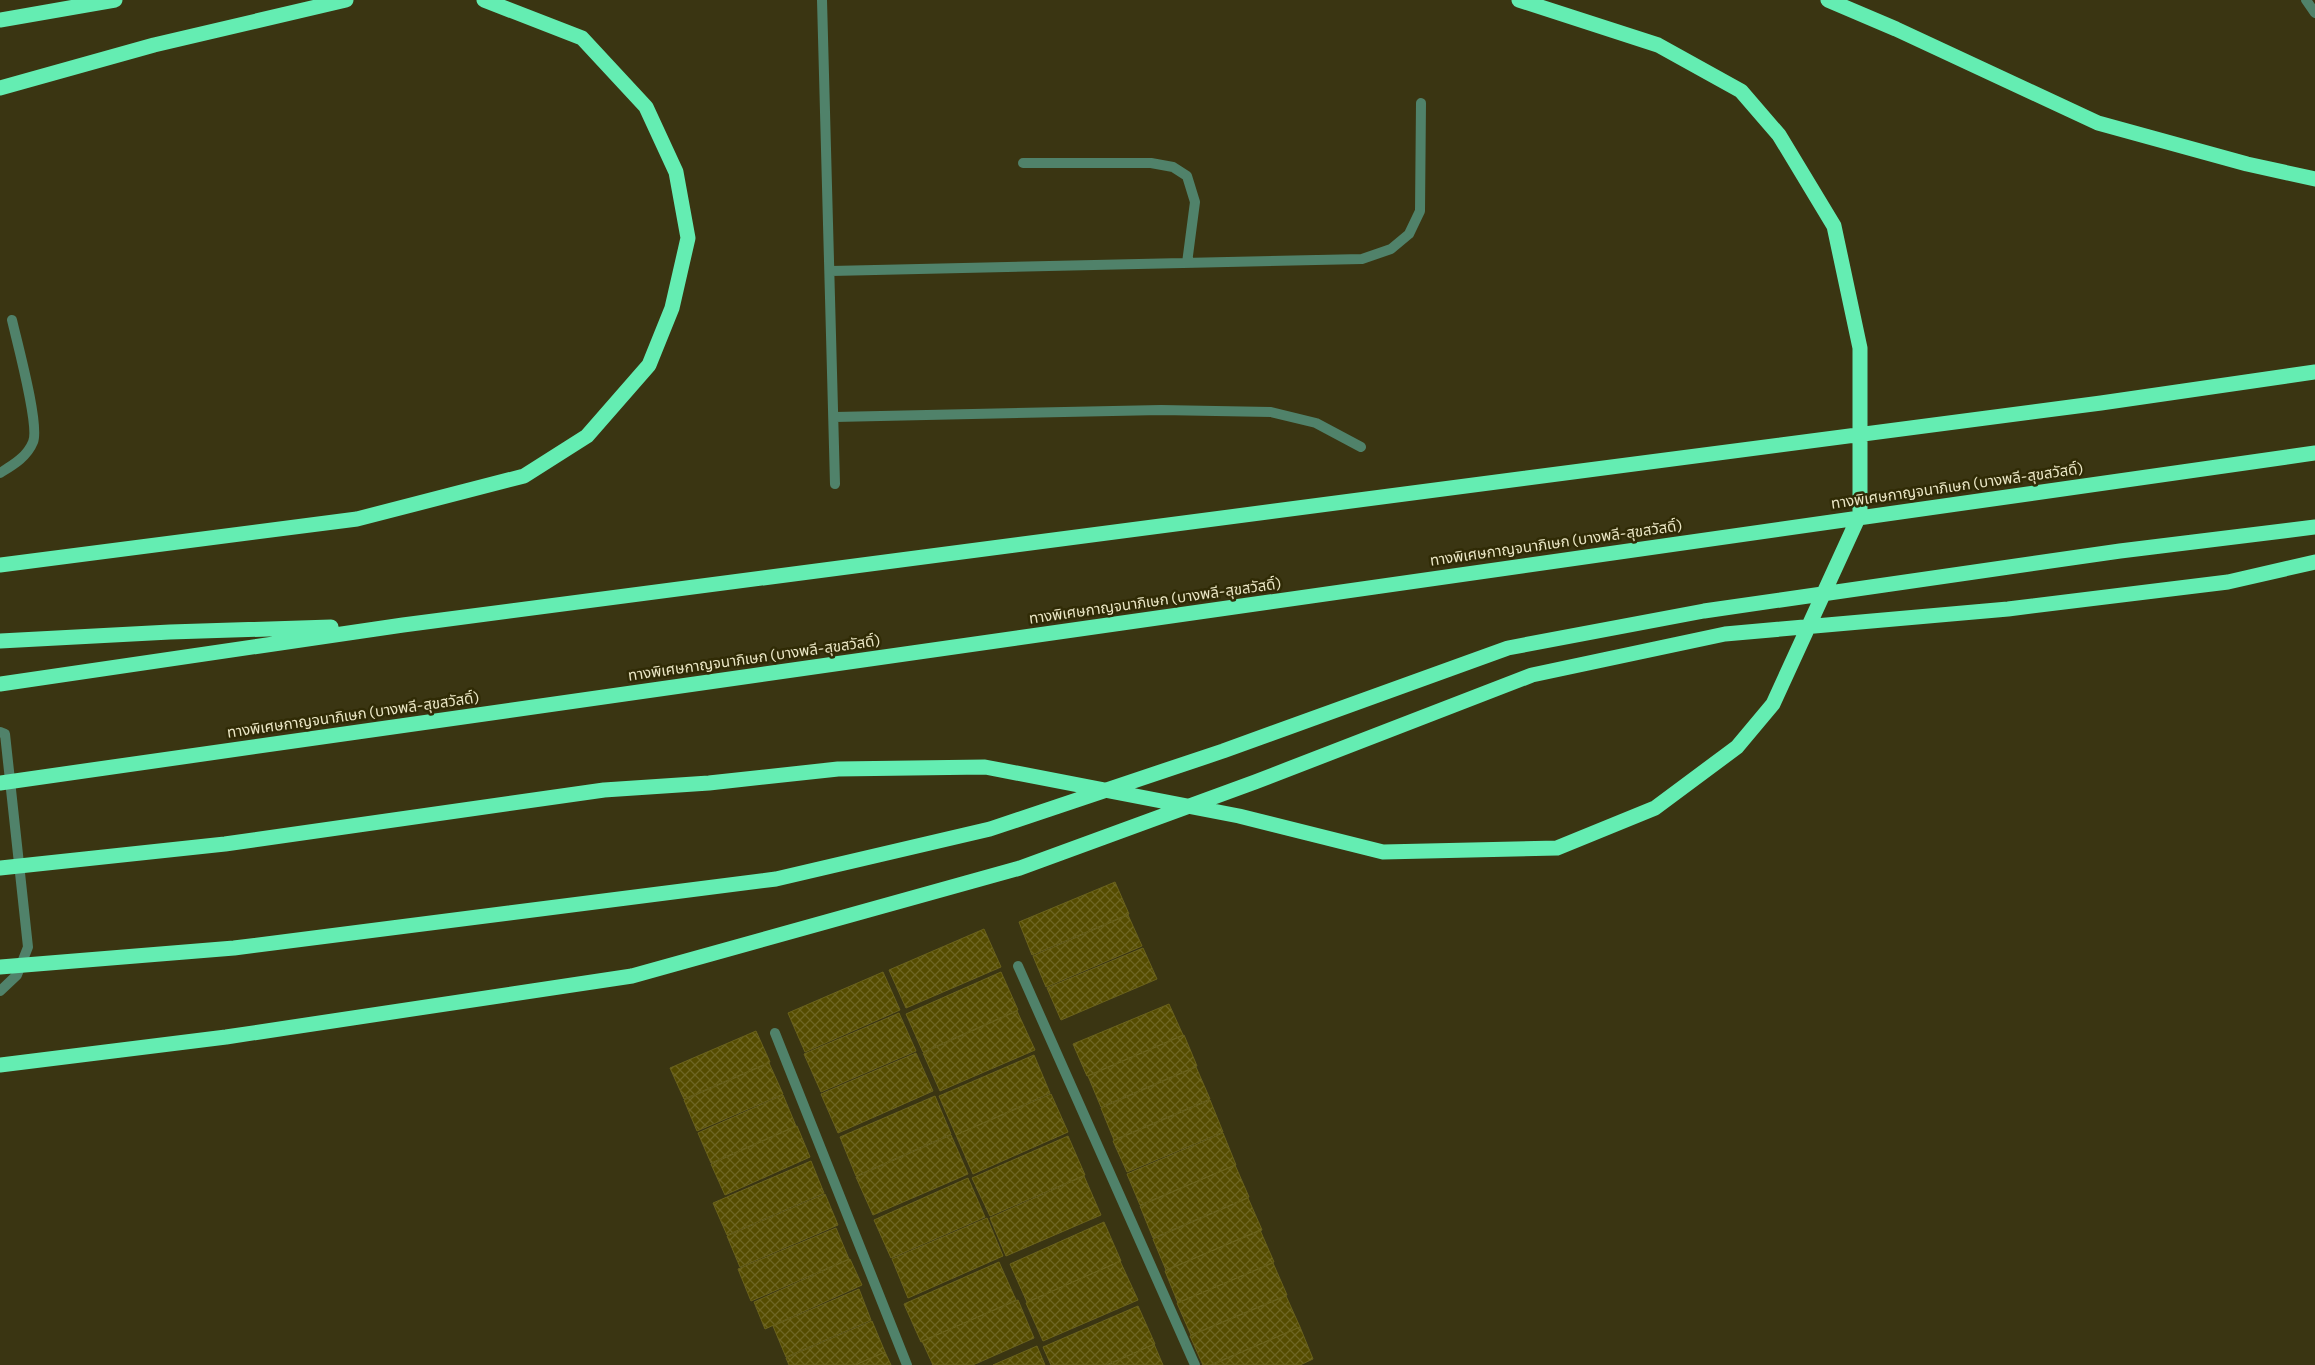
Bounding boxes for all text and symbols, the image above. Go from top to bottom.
street label: ทางพิเศษกาญจนาภิเษก (บางพลี-สุขสวัสดิ์) [1830,458,2084,513]
street label: ทางพิเศษกาญจนาภิเษก (บางพลี-สุขสวัสดิ์) [1429,515,1683,570]
street label: ทางพิเศษกาญจนาภิเษก (บางพลี-สุขสวัสดิ์) [1028,573,1282,628]
street label: ทางพิเศษกาญจนาภิเษก (บางพลี-สุขสวัสดิ์) [627,630,881,685]
street label: ทางพิเศษกาญจนาภิเษก (บางพลี-สุขสวัสดิ์) [226,687,480,742]

